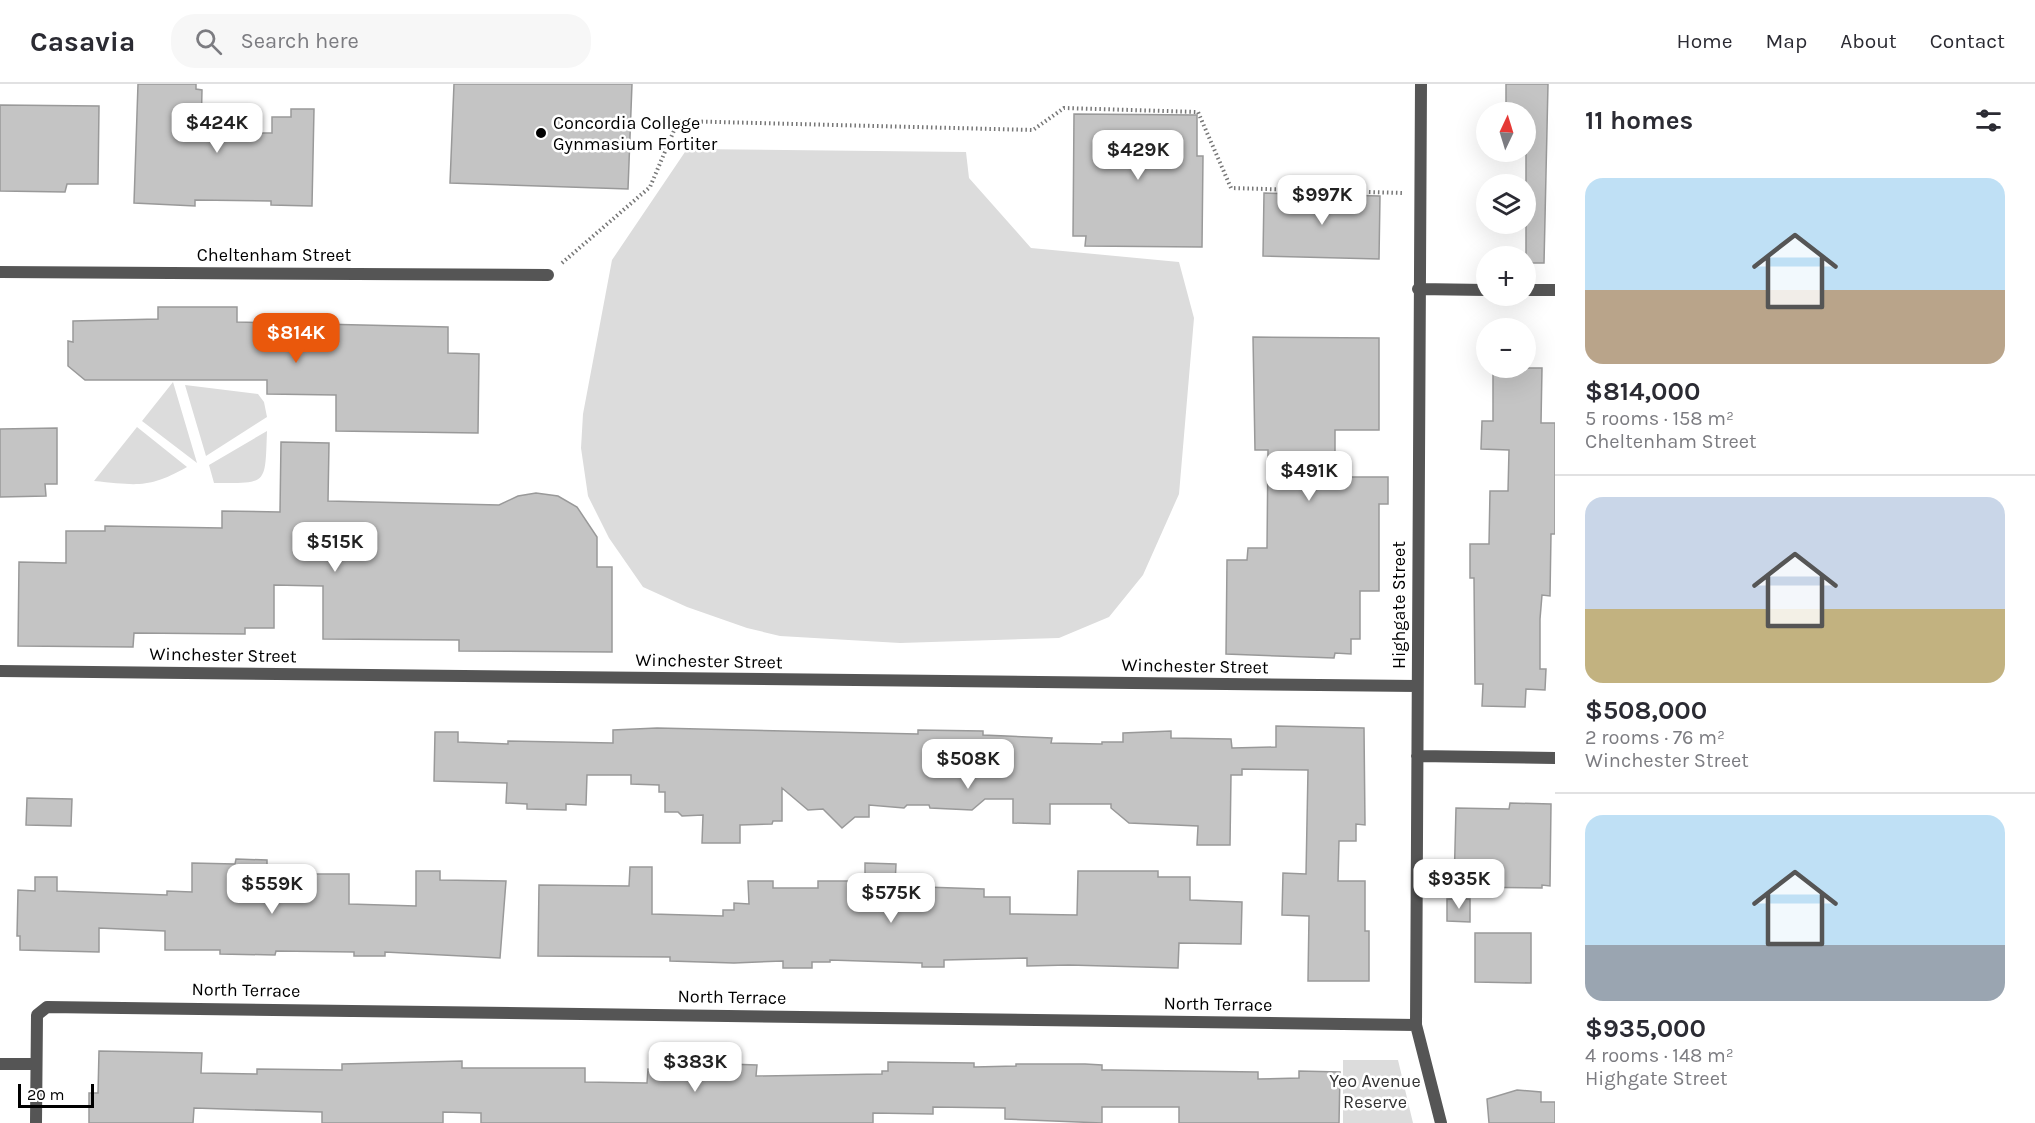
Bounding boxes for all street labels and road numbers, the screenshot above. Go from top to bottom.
street label: Cheltenham Street [197,244,351,266]
street label: Highgate Street [1388,541,1410,669]
street label: Winchester Street [149,643,297,667]
street label: Winchester Street [635,649,783,673]
street label: Winchester Street [1121,654,1269,678]
street label: North Terrace [191,978,301,1002]
street label: North Terrace [677,985,787,1009]
street label: North Terrace [1163,992,1273,1016]

